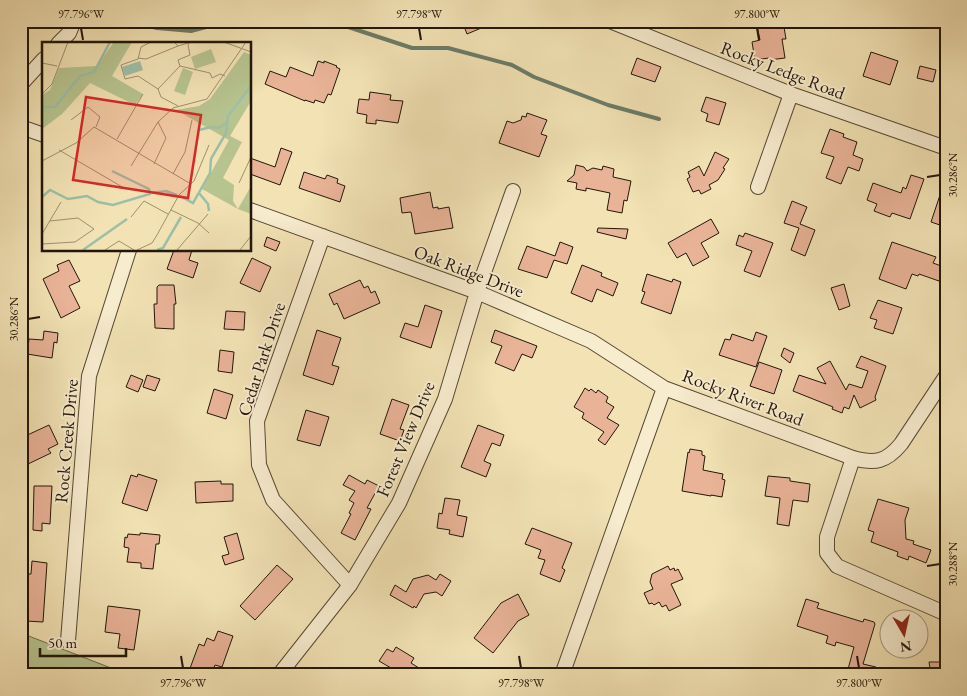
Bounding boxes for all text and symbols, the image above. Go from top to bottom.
text: 97.796°W [58,6,105,22]
text: 97.798°W [396,6,443,22]
text: 97.800°W [734,6,781,22]
street label: Rocky Ledge Road [717,36,849,105]
inset map [42,42,251,251]
text: 30.286°N [945,152,961,197]
street label: Oak Ridge Drive [411,239,527,303]
text: 30.286°N [6,296,22,341]
street label: Cedar Park Drive [232,299,290,419]
street label: Rocky River Road [679,363,808,431]
street label: Rock Creek Drive [49,378,83,504]
street label: Forest View Drive [370,378,440,500]
text: 30.288°N [945,541,961,586]
north arrow [880,608,930,658]
scale bar [40,626,126,658]
text: 50 m [48,633,77,652]
text: N [898,637,913,657]
text: 97.796°W [160,675,207,691]
text: 97.798°W [498,675,545,691]
text: 97.800°W [836,675,883,691]

